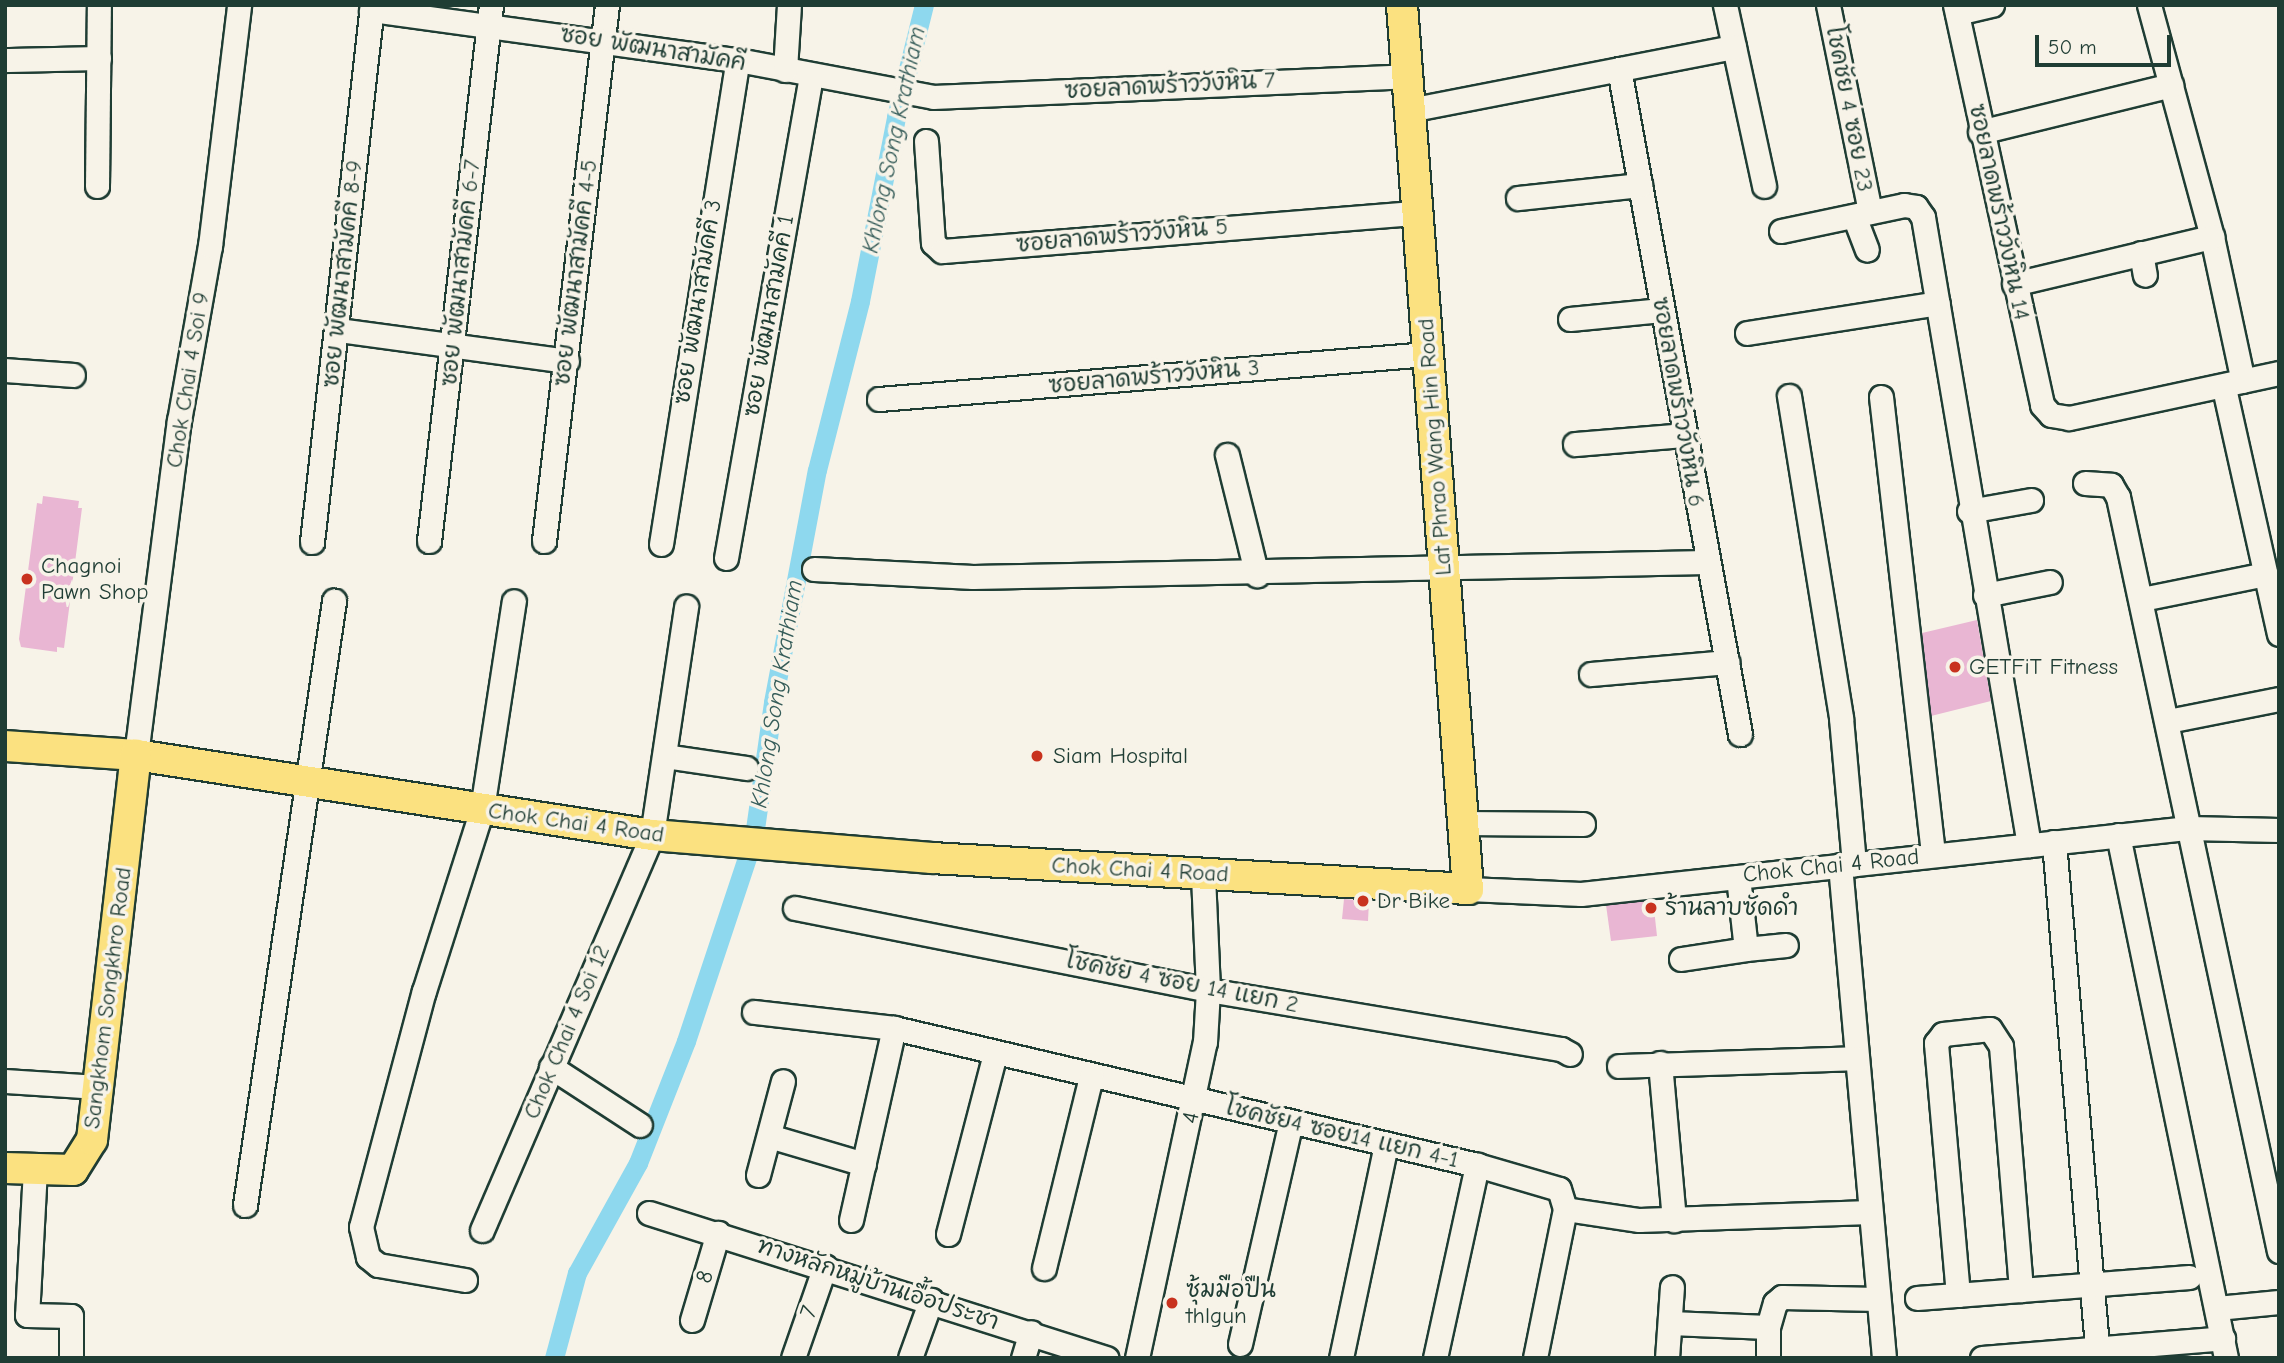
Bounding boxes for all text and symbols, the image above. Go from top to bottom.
street label: ซอย พัฒนาสามัคคี [558,21,748,77]
scale bar [2039,21,2176,65]
water label: Khlong Song Krathiam [856,24,932,256]
street label: โชคชัย 4 ซอย 23 [1819,24,1879,194]
text: 50 m [2048,35,2097,59]
street label: ซอยลาดพร้าววังหิน 7 [1064,67,1276,105]
street label: ซอยลาดพร้าววังหิน 14 [1963,101,2035,323]
street label: ซอย พัฒนาสามัคคี 6-7 [435,158,487,388]
street label: ซอย พัฒนาสามัคคี 4-5 [548,158,604,388]
street label: ซอย พัฒนาสามัคคี 8-9 [317,159,369,389]
street label: ซอย พัฒนาสามัคคี 3 [668,198,728,406]
street label: ซอย พัฒนาสามัคคี 1 [738,213,800,419]
street label: ซอยลาดพร้าววังหิน 5 [1015,213,1229,259]
street label: Chok Chai 4 Soi 9 [160,290,216,470]
street label: ซอยลาดพร้าววังหิน 6 [1646,295,1710,509]
street label: Lat Phrao Wang Hin Road [1412,318,1458,576]
street label: ซอยลาดพร้าววังหิน 3 [1047,354,1261,400]
place label: Chagnoi Pawn Shop [41,552,148,606]
marker: Chagnoi Pawn Shop [19,571,35,587]
water label: Khlong Song Krathiam [745,578,809,810]
place label: GETFiT Fitness [1969,653,2118,681]
marker: GETFiT Fitness [1947,659,1963,675]
place label: Siam Hospital [1053,742,1188,770]
marker: Siam Hospital [1027,746,1047,766]
street label: Chok Chai 4 Road [486,797,666,849]
street label: Chok Chai 4 Road [1741,843,1921,889]
street label: Chok Chai 4 Road [1051,852,1229,888]
street label: Sangkhom Songkhro Road [78,866,138,1130]
place label: Dr Bike [1377,887,1450,915]
marker: Dr Bike [1355,893,1371,909]
place label: ร้านลาบซัดดำ [1665,894,1799,922]
marker: ร้านลาบซัดดำ [1643,900,1659,916]
street label: Chok Chai 4 Soi 12 [518,941,616,1123]
street label: โชคชัย 4 ซอย 14 แยก 2 [1063,947,1301,1019]
street label: โชคชัย4 ซอย14 แยก 4-1 [1223,1094,1461,1174]
street label: 4 [1176,1110,1206,1126]
street label: ทางหลักหมู่บ้านเอื้อประชา [754,1232,1002,1336]
street label: 8 [690,1268,720,1286]
place label: ซุ้มมือปืน thlgun [1186,1276,1276,1330]
marker: ซุ้มมือปืน thlgun [1164,1295,1180,1311]
street label: 7 [794,1302,824,1322]

